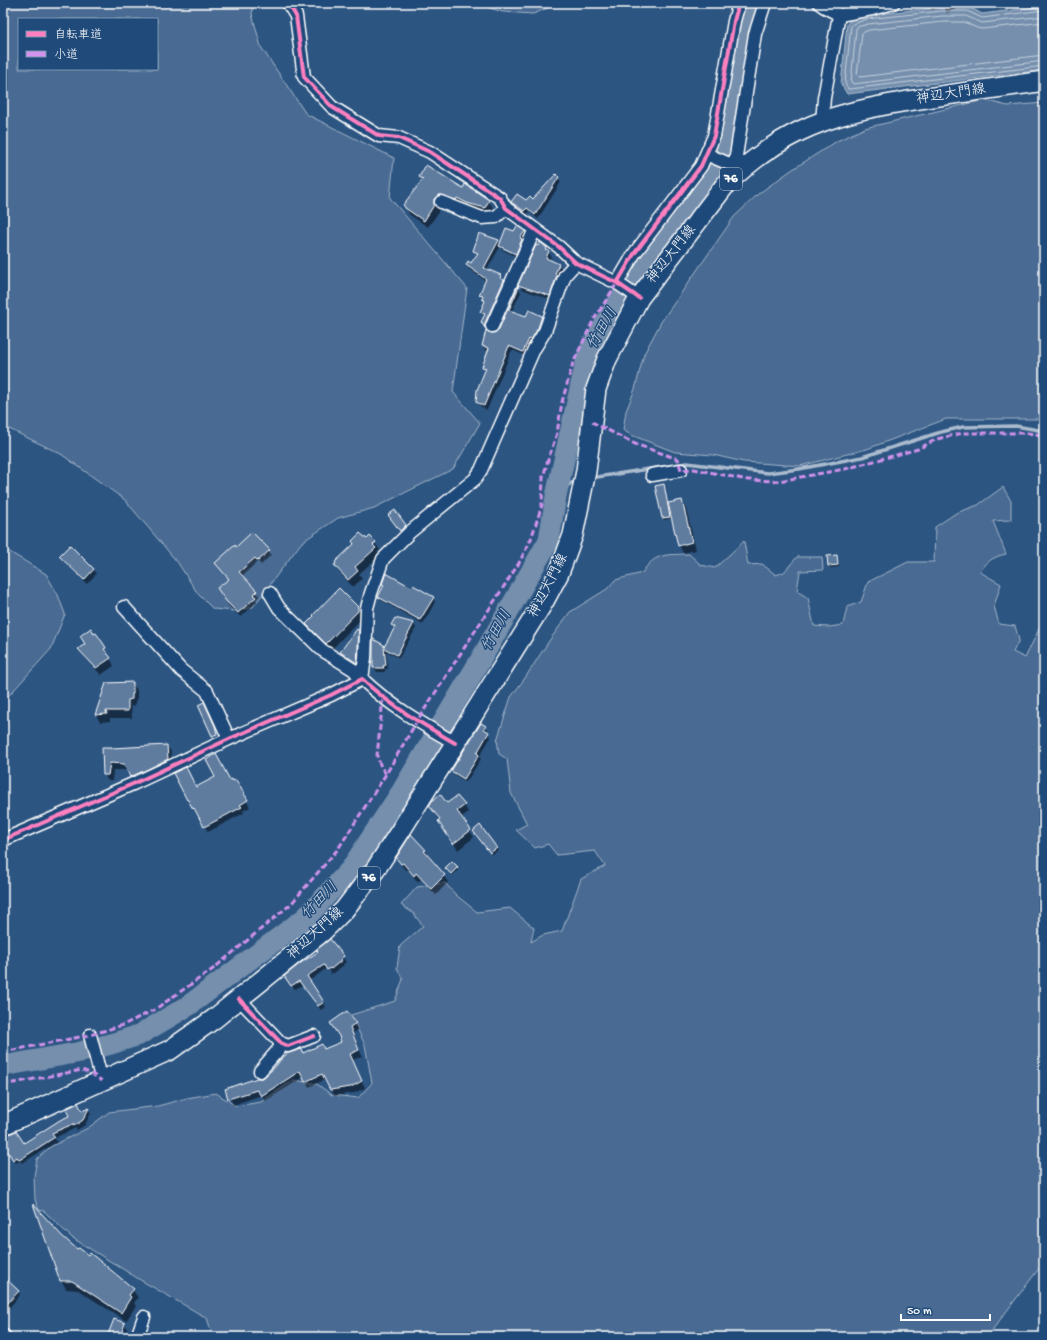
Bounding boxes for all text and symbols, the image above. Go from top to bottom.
legend [18,18,158,70]
text: 自転車道 [54,28,102,43]
text: 小道 [54,48,78,63]
street label: 神辺大門線 [915,81,987,109]
road number: 76 [720,168,742,190]
street label: 神辺大門線 [644,222,700,288]
water label: 竹田川 [584,305,622,353]
street label: 神辺大門線 [526,551,572,621]
water label: 竹田川 [478,607,516,655]
road number: 76 [358,867,380,889]
water label: 竹田川 [298,879,342,923]
street label: 神辺大門線 [284,904,348,964]
scale bar [901,1296,990,1322]
text: 50 m [907,1305,932,1319]

